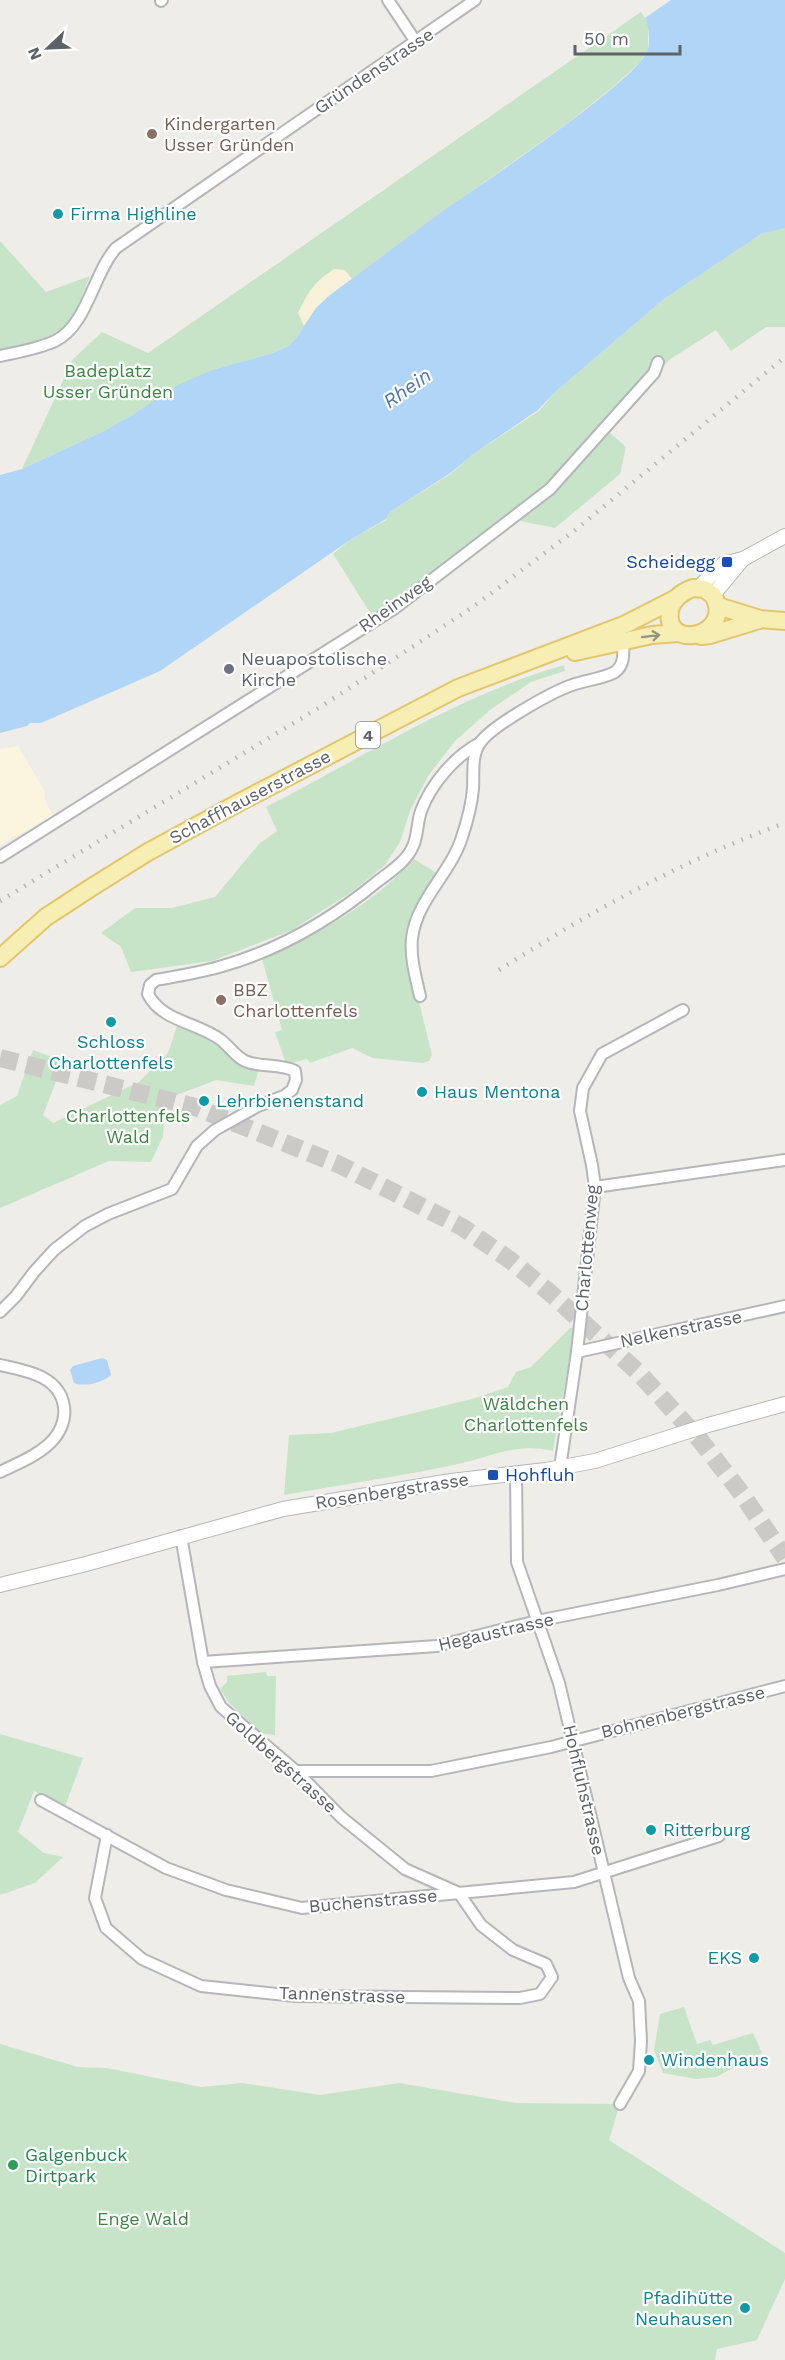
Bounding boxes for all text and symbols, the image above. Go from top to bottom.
north arrow [18,18,78,78]
scale bar [575,18,680,56]
street label: Gründenstrasse [310,23,437,118]
text: 50 m [584,28,629,49]
text: N [24,44,46,63]
place label: Kindergarten Usser Gründen [164,113,294,155]
marker: Kindergarten Usser Gründen [145,127,159,141]
place label: Firma Highline [70,203,197,224]
marker: Firma Highline [51,207,65,221]
park label: Badeplatz Usser Gründen [43,360,173,402]
water label: Rhein [378,363,436,413]
place label: Scheidegg [626,551,715,572]
marker: Scheidegg [720,555,734,569]
street label: Rheinweg [354,571,435,636]
one-way arrow [640,630,660,641]
place label: Neuapostolische Kirche [241,648,387,690]
marker: Neuapostolische Kirche [222,662,236,676]
road number: 4 [356,722,380,748]
street label: Schaffhauserstrasse [165,745,334,848]
place label: BBZ Charlottenfels [233,979,358,1021]
marker: BBZ Charlottenfels [214,993,228,1007]
marker: Schloss Charlottenfels [104,1015,118,1029]
place label: Schloss Charlottenfels [49,1031,173,1073]
place label: Haus Mentona [434,1081,560,1102]
marker: Haus Mentona [415,1085,429,1099]
place label: Lehrbienenstand [216,1090,364,1111]
marker: Lehrbienenstand [197,1094,211,1108]
park label: Charlottenfels Wald [66,1105,190,1147]
street label: Charlottenweg [570,1183,603,1312]
street label: Nelkenstrasse [618,1305,744,1352]
park label: Wäldchen Charlottenfels [464,1393,588,1435]
place label: Hohfluh [505,1464,575,1485]
street label: Rosenbergstrasse [314,1468,470,1513]
marker: Hohfluh [486,1468,500,1482]
street label: Hegaustrasse [436,1608,556,1655]
street label: Bohnenbergstrasse [599,1681,767,1742]
street label: Goldbergstrasse [221,1706,341,1817]
street label: Hohfluhstrasse [559,1723,610,1857]
place label: Ritterburg [663,1819,751,1840]
marker: Ritterburg [644,1823,658,1837]
street label: Buchenstrasse [308,1884,438,1917]
place label: EKS [708,1947,742,1968]
marker: EKS [747,1951,761,1965]
street label: Tannenstrasse [278,1982,406,2007]
place label: Windenhaus [661,2049,769,2070]
marker: Windenhaus [642,2053,656,2067]
place label: Galgenbuck Dirtpark [25,2144,128,2186]
marker: Galgenbuck Dirtpark [6,2158,20,2172]
park label: Enge Wald [97,2208,189,2229]
place label: Pfadihütte Neuhausen [635,2287,733,2329]
marker: Pfadihütte Neuhausen [738,2301,752,2315]

